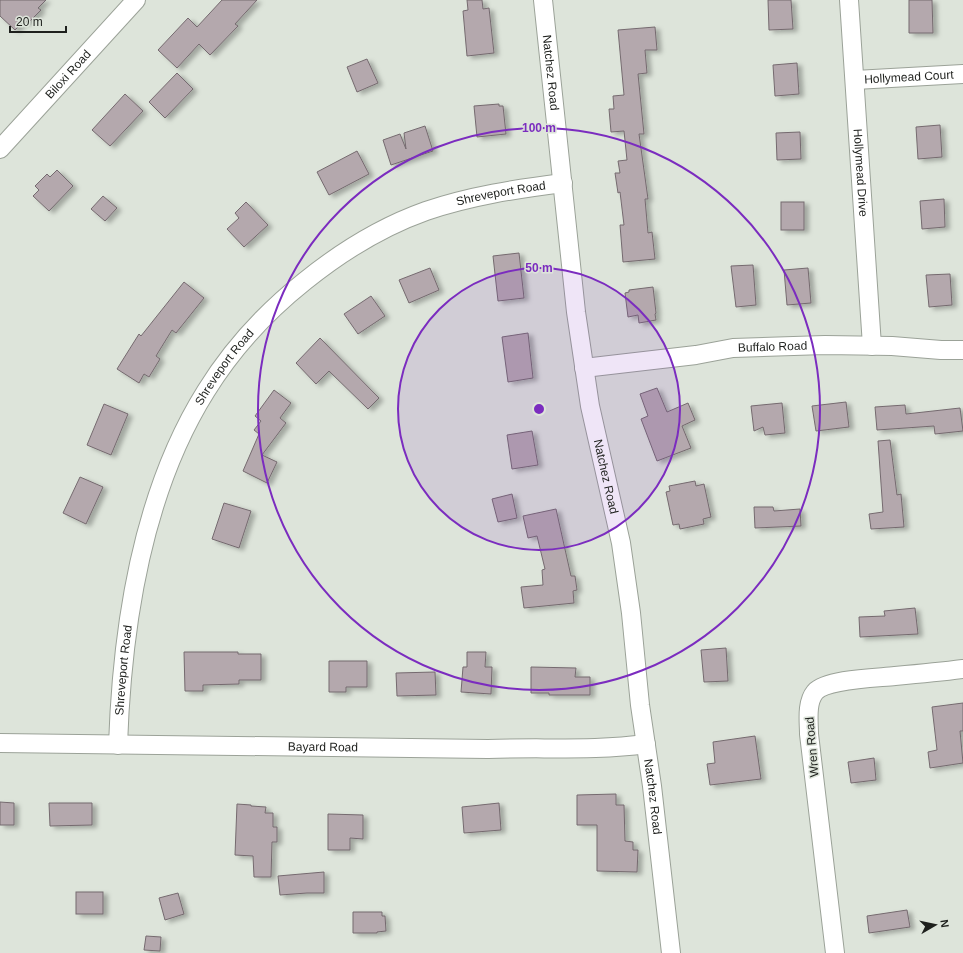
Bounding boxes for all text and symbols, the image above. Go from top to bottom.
scale bar [10,8,66,34]
text: 20 m [16,15,43,29]
street label: Natchez Road [540,34,562,111]
street label: Biloxi Road [42,47,94,102]
street label: Hollymead Court [864,67,955,86]
text: 100 m [522,121,556,135]
street label: Hollymead Drive [851,128,870,217]
street label: Shreveport Road [455,178,546,209]
text: 50 m [525,261,553,275]
street label: Shreveport Road [192,326,257,408]
street label: Buffalo Road [738,339,807,355]
centre of rings [532,402,546,416]
street label: Natchez Road [591,438,621,515]
street label: Shreveport Road [112,624,135,716]
street label: Wren Road [802,716,822,778]
street label: Bayard Road [288,740,358,754]
street label: Natchez Road [641,758,664,835]
north arrow [915,905,955,945]
text: N [938,919,951,928]

